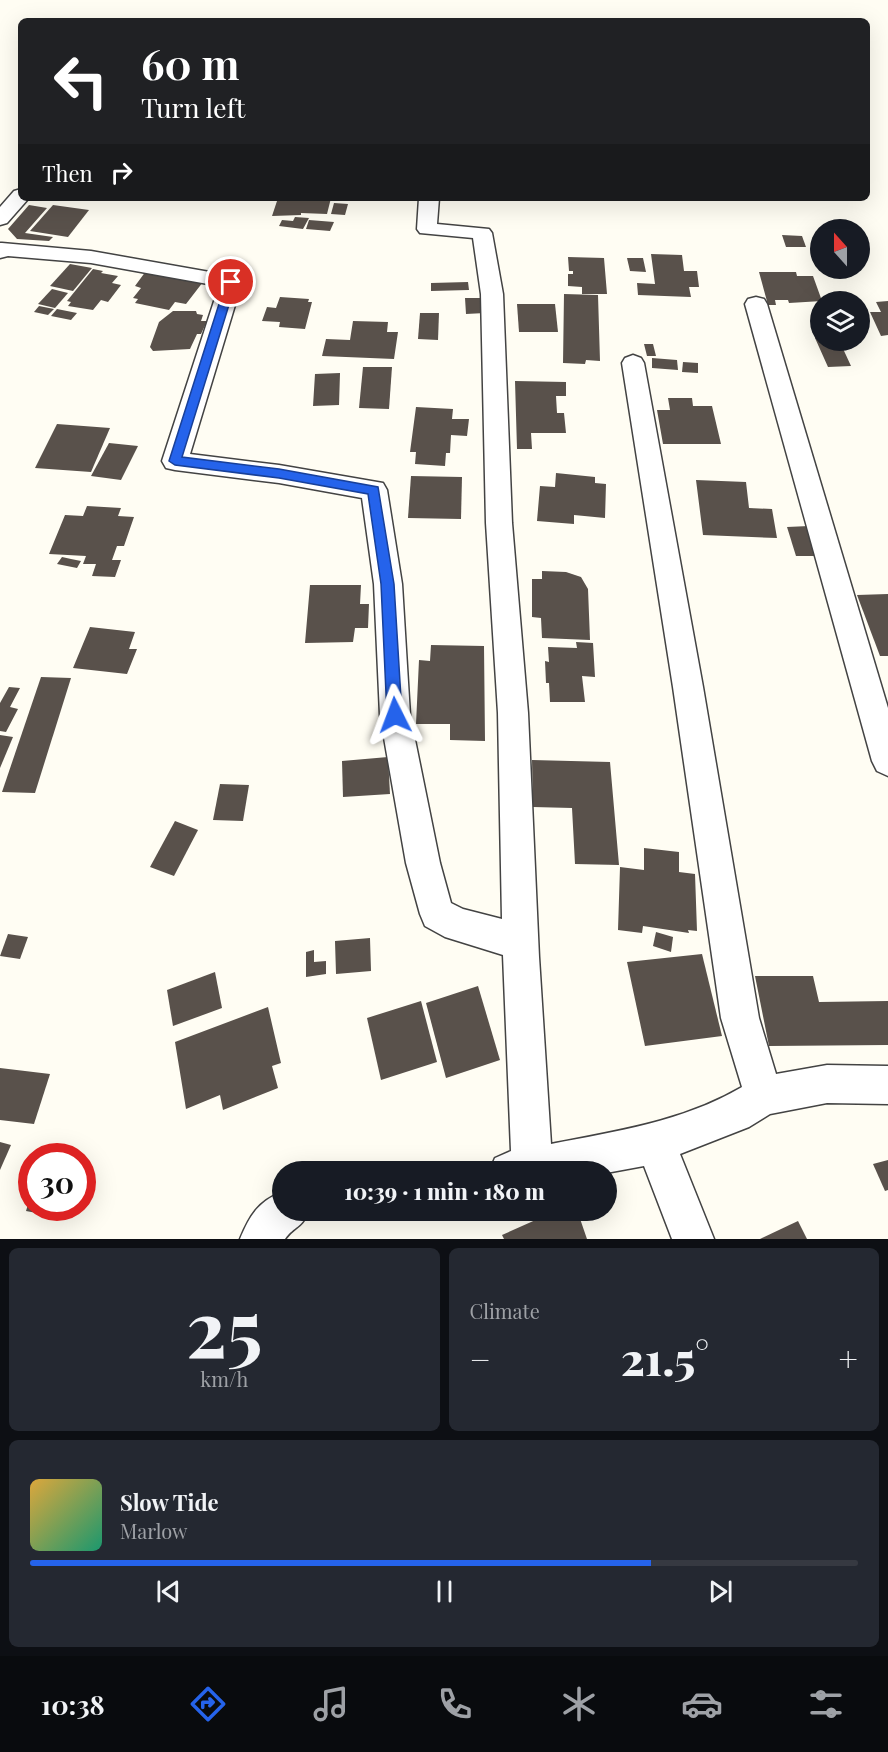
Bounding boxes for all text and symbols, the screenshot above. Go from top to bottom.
text: 60 m [141,35,239,91]
icon: left [42,42,120,120]
text: Turn left [141,89,245,125]
icon: right [105,156,138,189]
text: Then [42,158,93,188]
north arrow [810,219,870,279]
map controls [810,219,870,351]
pin [205,256,256,307]
icon: arrive [214,265,247,298]
button: layers [810,291,870,351]
position arrow [363,683,427,747]
speed limit sign: 30 [18,1143,96,1221]
text: 10:39 · 1 min · 180 m [344,1176,545,1206]
text: 25 [186,1274,263,1378]
text: Climate [470,1297,540,1324]
text: 21.5° [621,1327,709,1387]
text: − [470,1336,491,1380]
text: + [839,1336,858,1380]
text: km/h [200,1365,248,1392]
text: Slow Tide [120,1487,219,1517]
text: Marlow [120,1517,188,1544]
icon: previous [152,1575,185,1608]
icon: pause [428,1575,461,1608]
icon: next [704,1575,737,1608]
icon: directions [187,1683,229,1725]
icon: music [310,1683,352,1725]
icon: phone [434,1683,476,1725]
icon: climate [558,1683,600,1725]
icon: car [681,1683,723,1725]
icon: filters [805,1683,847,1725]
text: 10:38 [41,1686,105,1722]

